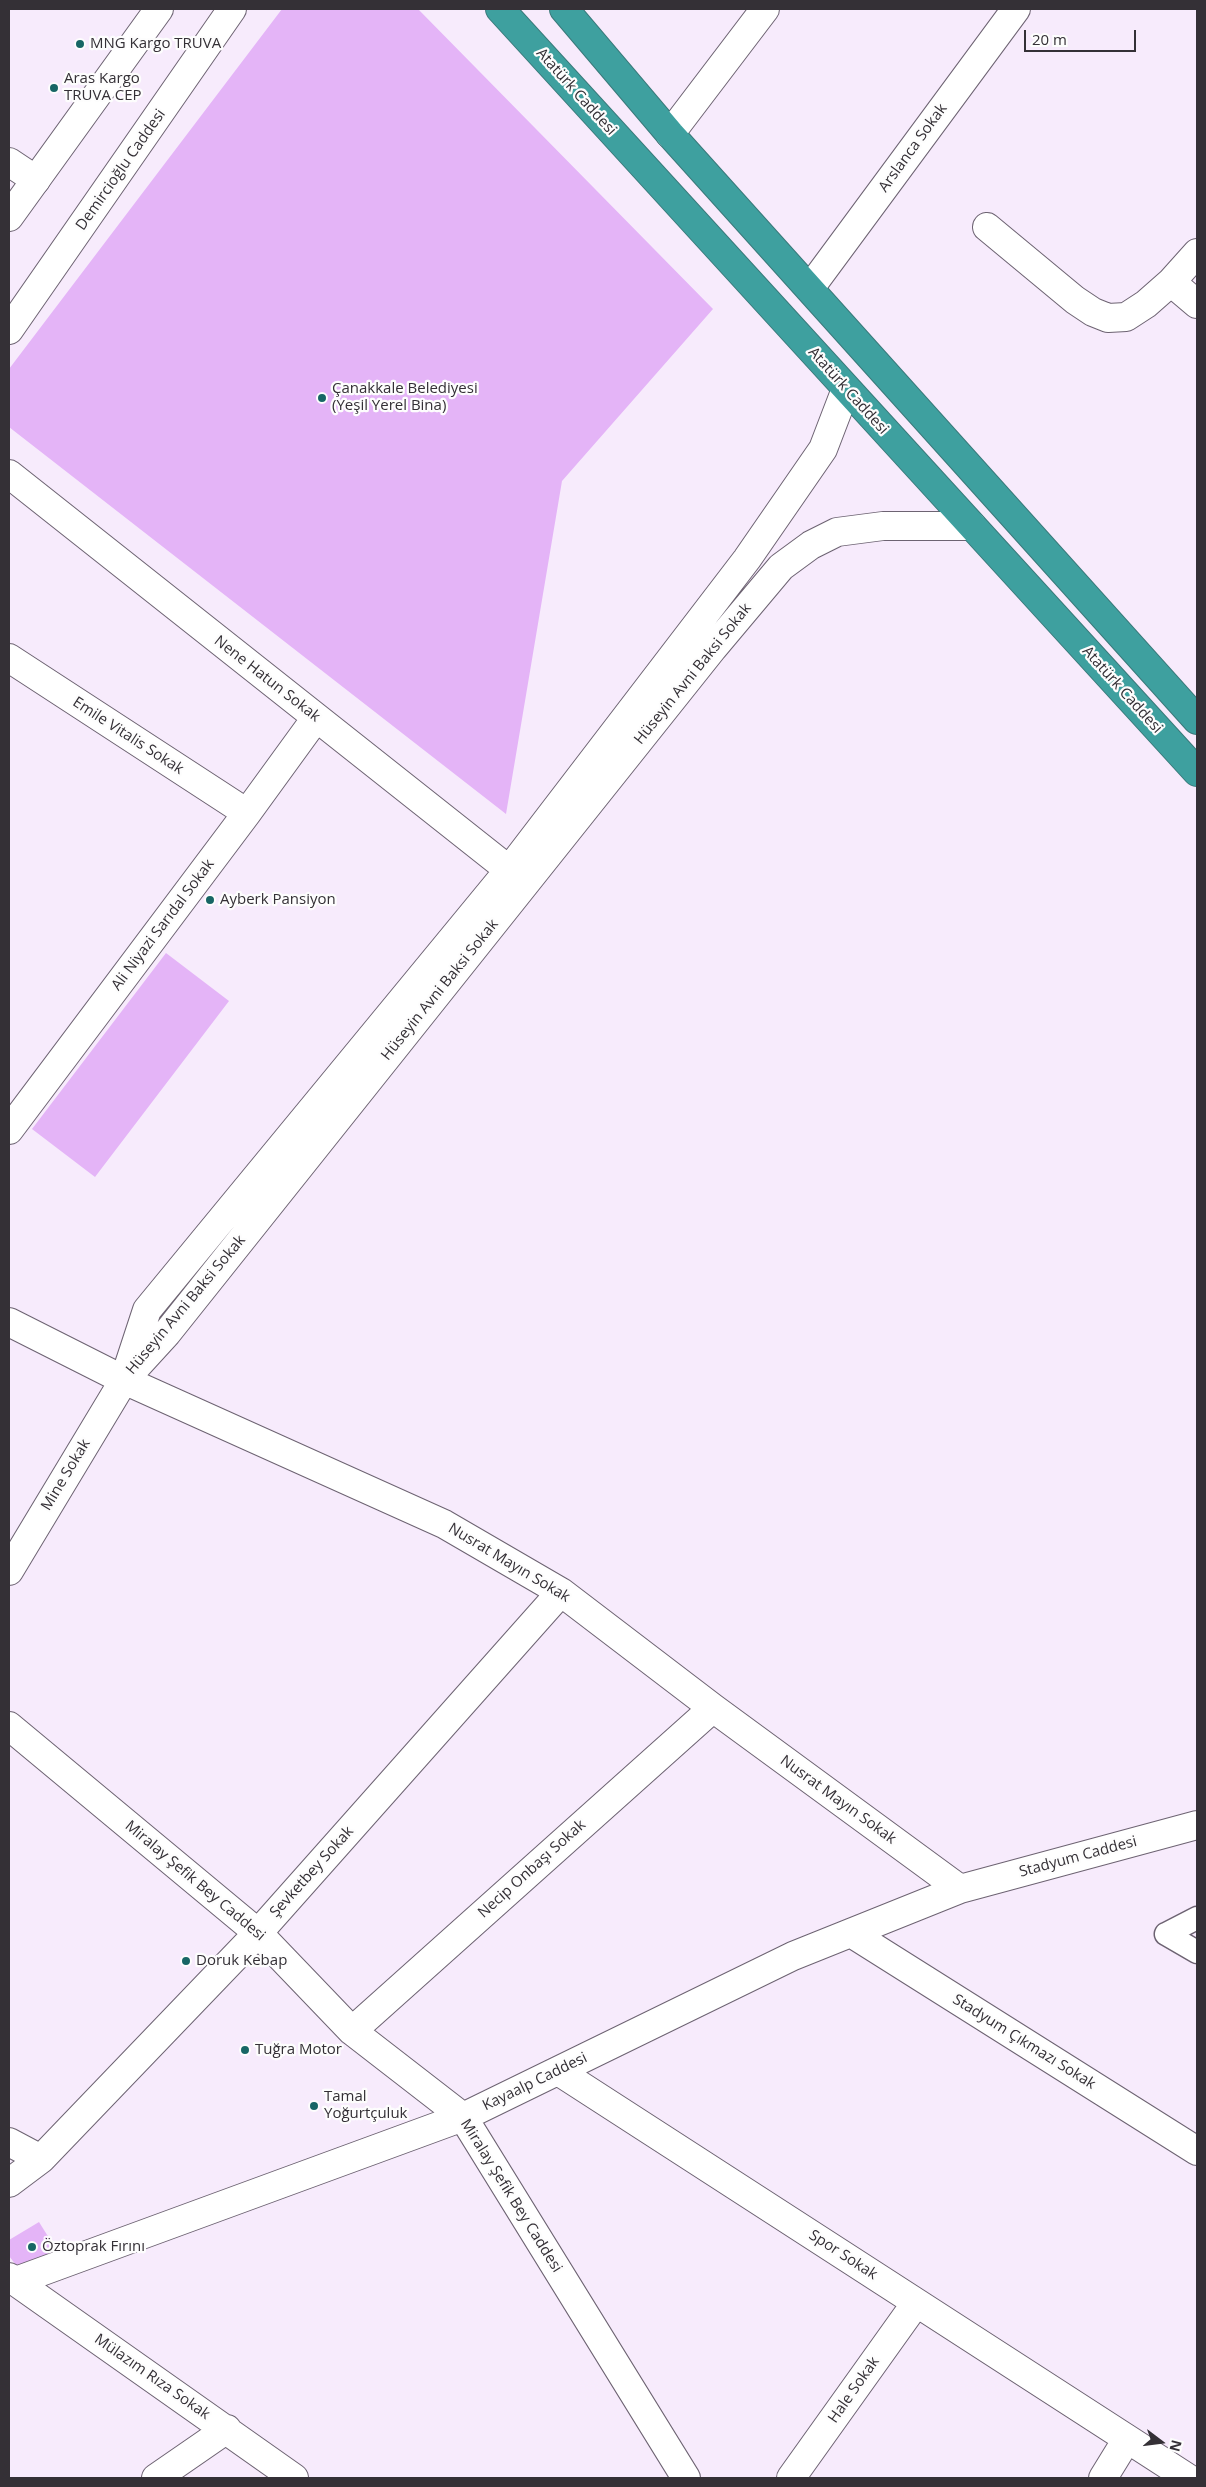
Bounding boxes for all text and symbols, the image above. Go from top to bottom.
scale bar [1026,20,1138,52]
text: 20 m [1032,29,1067,49]
place label: MNG Kargo TRUVA [90,35,221,53]
marker: MNG Kargo TRUVA [74,38,86,50]
street label: Atatürk Caddesi [532,45,620,139]
place label: Aras Kargo TRUVA CEP [64,70,142,105]
marker: Aras Kargo TRUVA CEP [48,82,60,94]
street label: Arslanca Sokak [875,100,951,196]
street label: Demircioğlu Caddesi [72,106,170,234]
street label: Atatürk Caddesi [804,344,892,438]
place label: Çanakkale Belediyesi (Yeşil Yerel Bina) [332,380,478,415]
marker: Çanakkale Belediyesi (Yeşil Yerel Bina) [316,392,328,404]
street label: Hüseyin Avni Baksi Sokak [631,600,755,748]
street label: Nene Hatun Sokak [210,632,324,726]
street label: Atatürk Caddesi [1078,643,1166,737]
street label: Emile Vitalis Sokak [69,693,187,779]
street label: Ali Niyazi Sarıdal Sokak [108,856,218,994]
place label: Ayberk Pansiyon [220,891,336,909]
marker: Ayberk Pansiyon [204,894,216,906]
street label: Hüseyin Avni Baksi Sokak [378,916,502,1064]
street label: Hüseyin Avni Baksi Sokak [122,1232,250,1378]
street label: Mine Sokak [38,1436,94,1514]
street label: Nusrat Mayın Sokak [445,1520,573,1606]
street label: Nusrat Mayın Sokak [777,1752,899,1848]
street label: Necip Onbaşı Sokak [475,1816,589,1922]
street label: Miralay Şefik Bey Caddesi [121,1817,269,1945]
street label: Şevketbey Sokak [266,1823,358,1921]
street label: Stadyum Caddesi [1017,1833,1139,1881]
place label: Doruk Kebap [196,1952,287,1970]
marker: Doruk Kebap [180,1955,192,1967]
street label: Stadyum Çıkmazı Sokak [949,1991,1099,2093]
place label: Tuğra Motor [255,2041,342,2059]
marker: Tuğra Motor [239,2044,251,2056]
street label: Kayaalp Caddesi [480,2049,590,2115]
place label: Tamal Yoğurtçuluk [324,2088,407,2123]
marker: Tamal Yoğurtçuluk [308,2100,320,2112]
street label: Miralay Şefik Bey Caddesi [456,2116,566,2276]
street label: Spor Sokak [805,2226,881,2284]
place label: Öztoprak Fırını [42,2238,145,2256]
marker: Öztoprak Fırını [26,2241,38,2253]
street label: Mülazım Rıza Sokak [91,2330,213,2424]
street label: Hale Sokak [825,2353,883,2427]
north arrow [1136,2417,1186,2467]
text: N [1165,2438,1187,2454]

